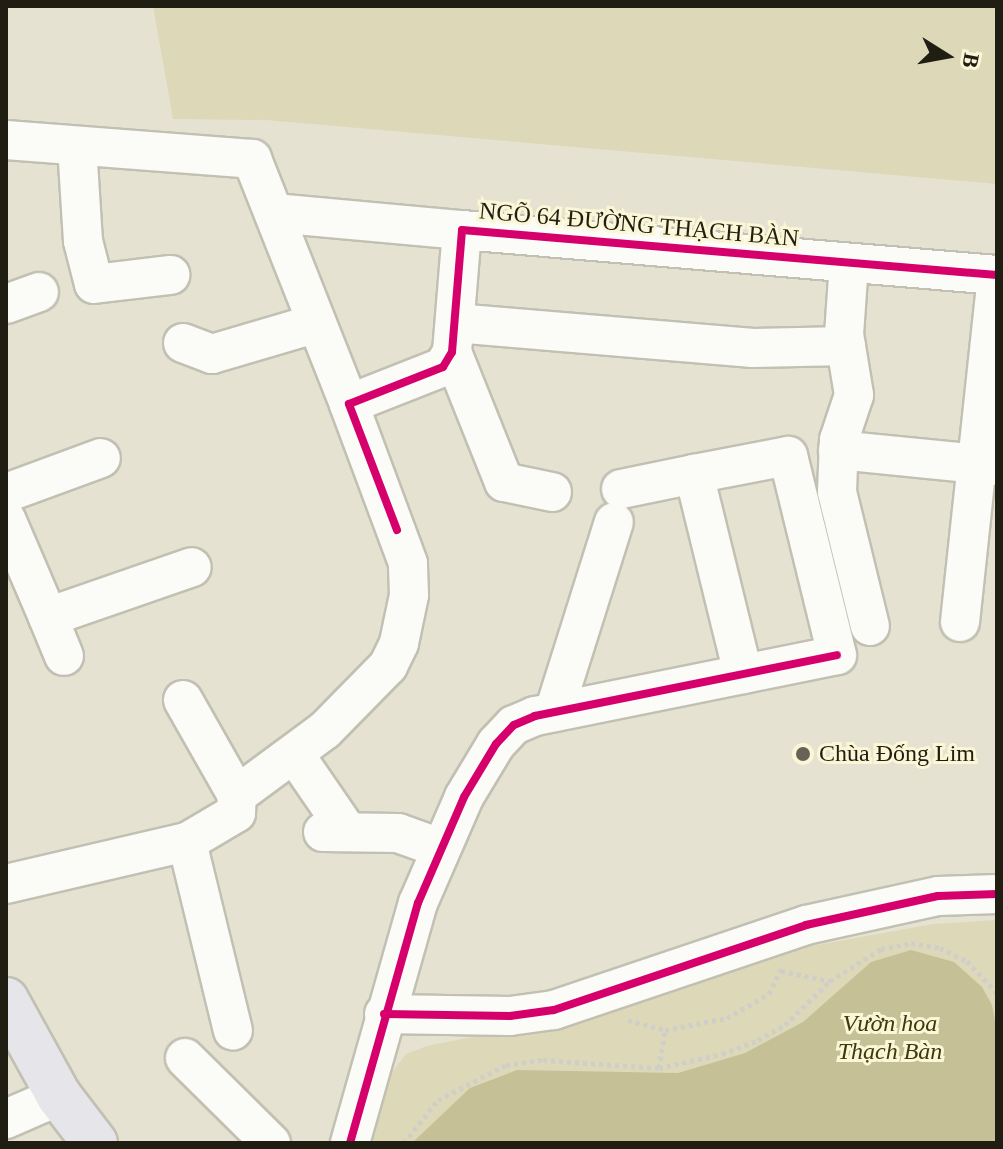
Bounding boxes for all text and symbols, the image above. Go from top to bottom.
north arrow [907,16,987,96]
text: B [957,51,985,70]
street label: NGÕ 64 ĐƯỜNG THẠCH BÀN [478,197,800,253]
place label: Chùa Đống Lim [819,740,975,768]
marker: Chùa Đống Lim [794,745,812,763]
park label: Vườn hoa Thạch Bàn [838,1010,942,1066]

